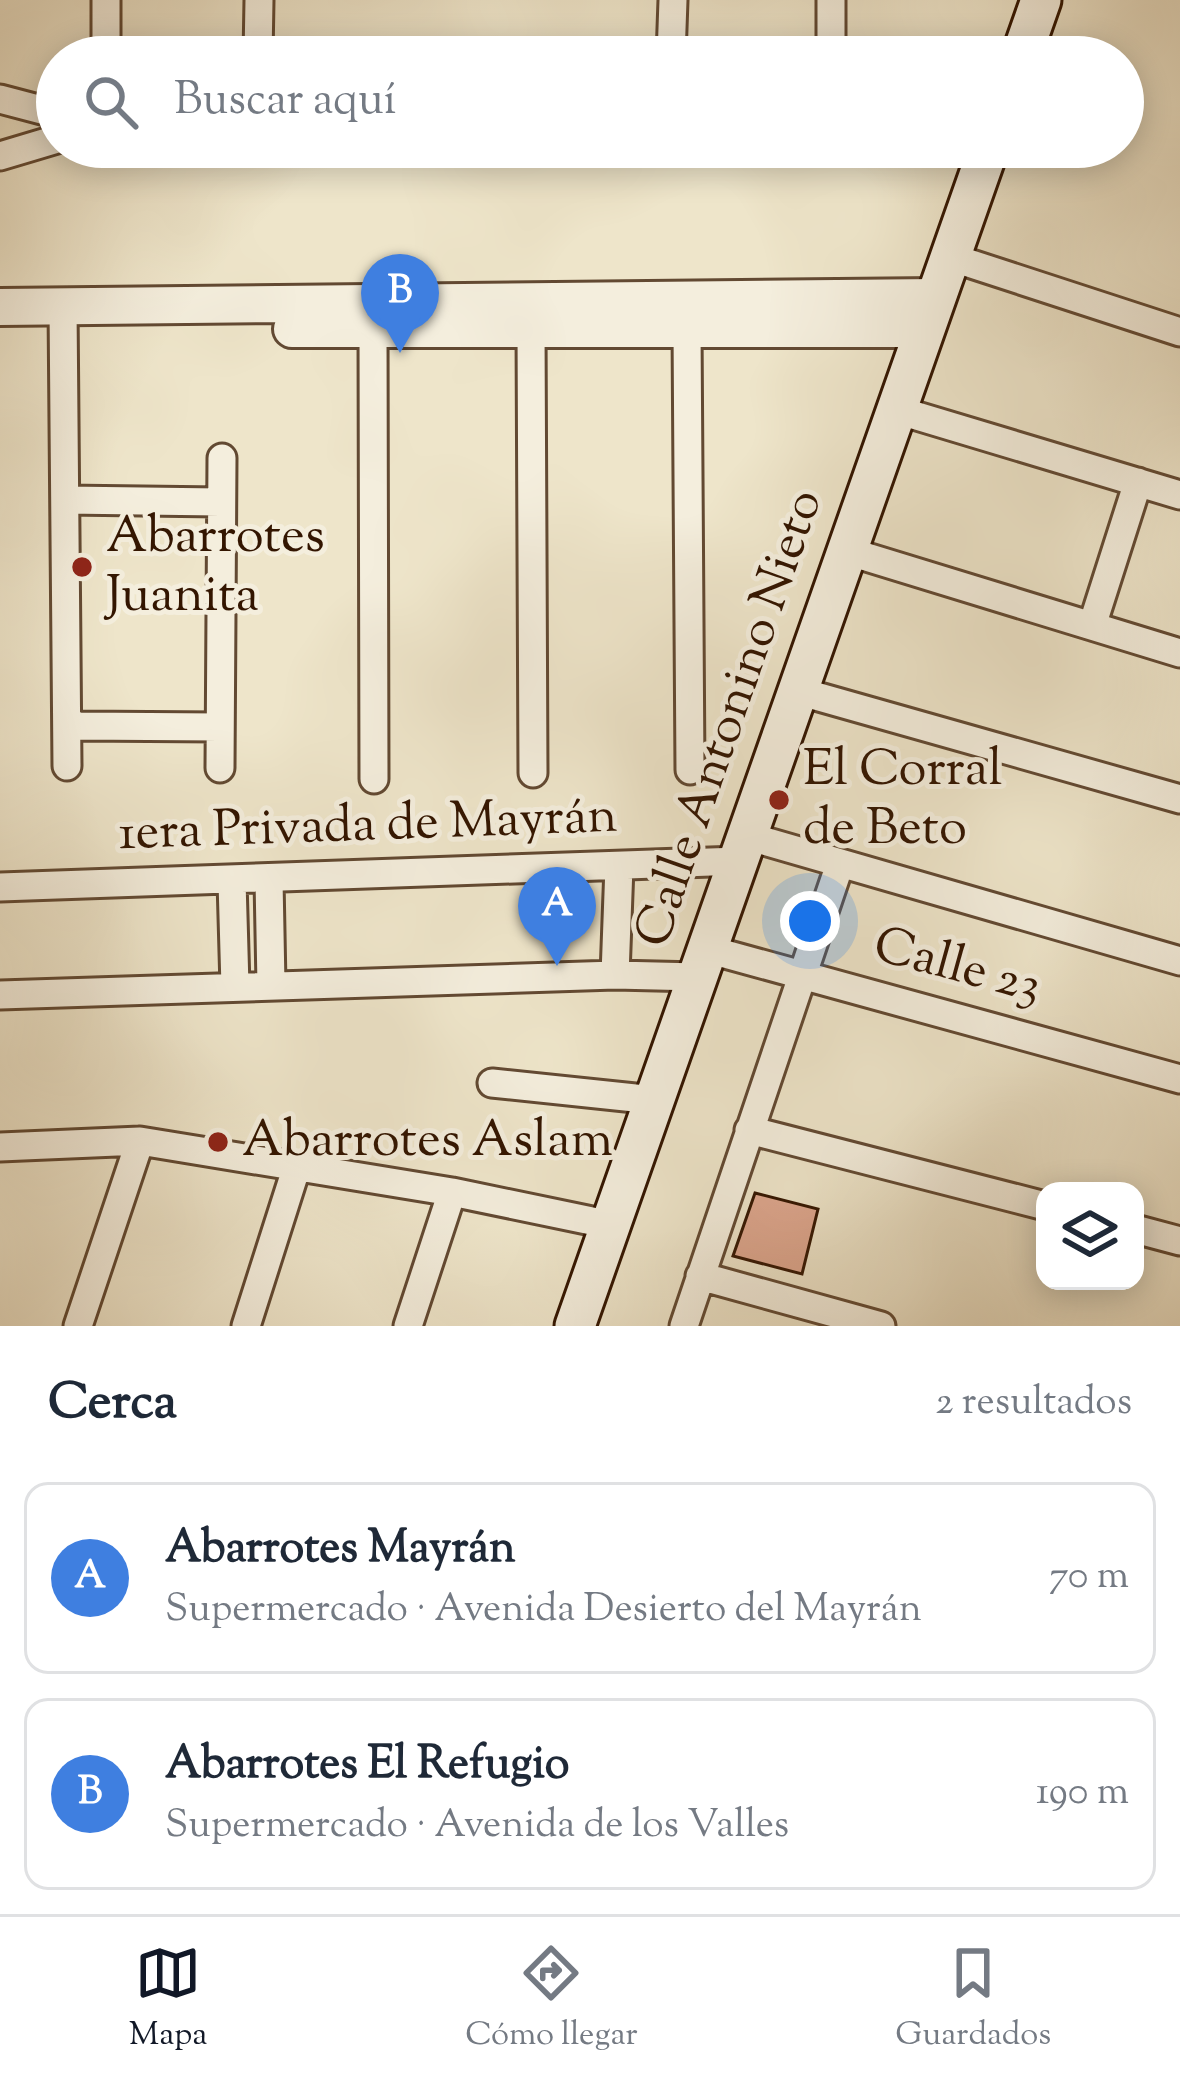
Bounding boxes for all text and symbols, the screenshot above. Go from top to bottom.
search box [36,36,1144,168]
icon: search [78,69,144,135]
text: Buscar aquí [174,70,396,135]
pin: B [361,254,439,353]
street label: Calle Antonino Nieto [618,480,844,958]
place label: Abarrotes Juanita [103,502,325,634]
marker: Abarrotes Juanita [69,554,95,580]
place label: El Corral de Beto [803,735,1002,867]
street label: 1era Privada de Mayrán [117,782,619,872]
marker: El Corral de Beto [766,787,792,813]
pin: A [518,867,596,966]
your location [780,891,840,951]
street label: Calle 23 [865,911,1049,1025]
place label: Abarrotes Aslam [242,1106,613,1179]
marker: Abarrotes Aslam [205,1129,231,1155]
map controls [1036,1182,1144,1290]
button: layers [1036,1182,1144,1290]
text: Cerca [48,1368,177,1441]
text: 2 resultados [935,1376,1132,1432]
text: Abarrotes Mayrán [165,1518,516,1583]
text: A [74,1550,106,1606]
text: 70 m [1049,1550,1129,1606]
text: Supermercado · Avenida Desierto del Mayrán [165,1583,922,1639]
text: Abarrotes El Refugio [165,1734,569,1799]
text: B [78,1766,102,1822]
text: 190 m [1036,1766,1129,1822]
text: Supermercado · Avenida de los Valles [165,1799,789,1855]
tab: Mapa [129,1940,208,2060]
tab: Cómo llegar [465,1940,638,2060]
tab: Guardados [895,1940,1051,2060]

